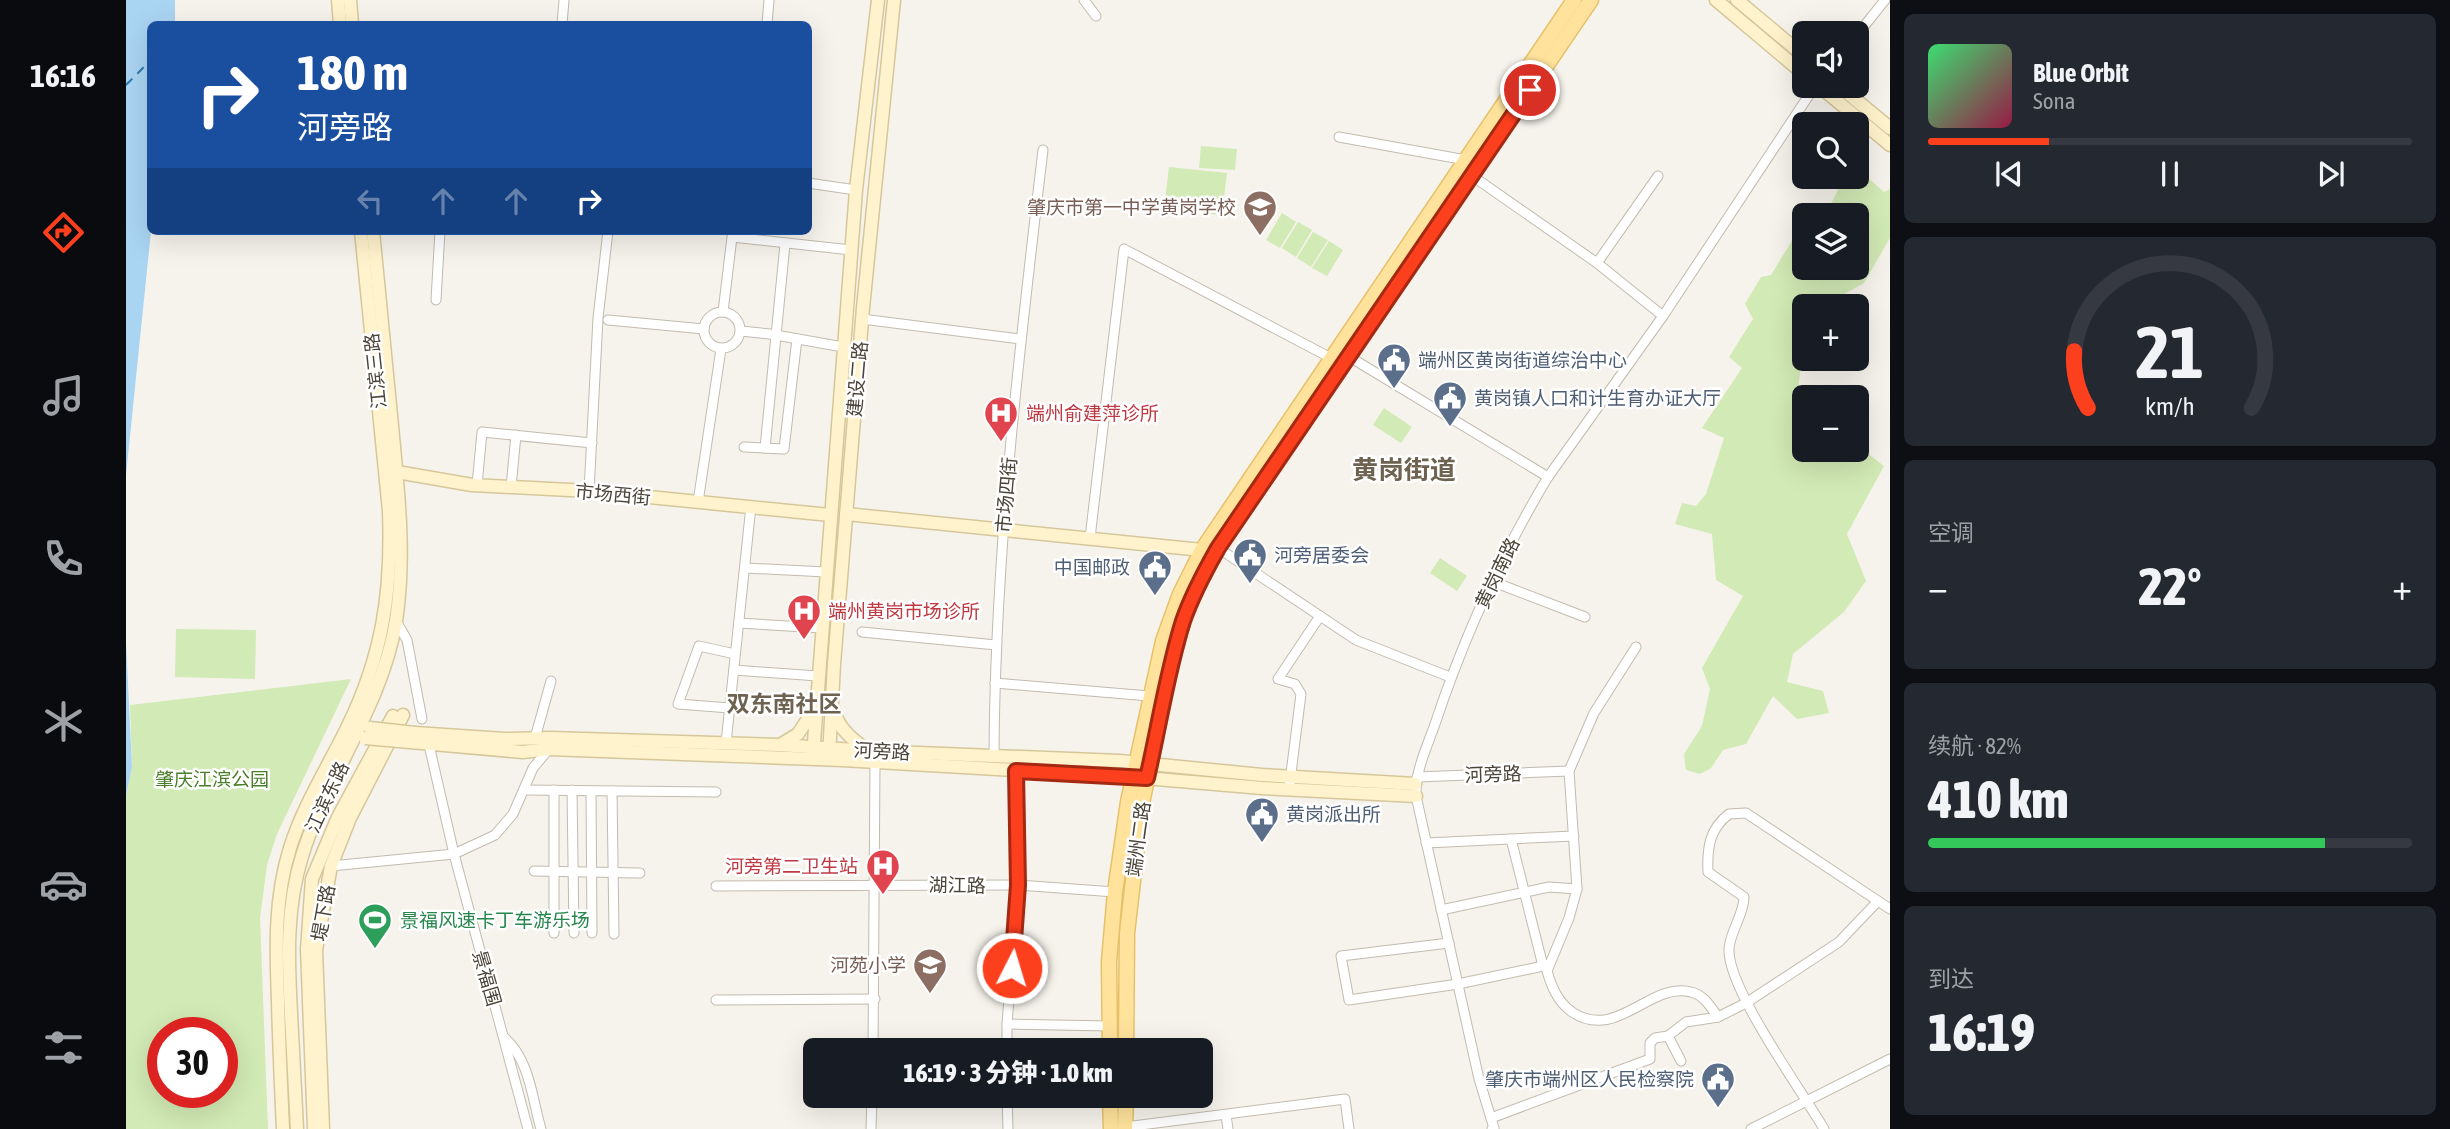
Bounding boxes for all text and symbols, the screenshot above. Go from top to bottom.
map controls [1792,21,1869,462]
button: sound [1792,21,1869,98]
text: 180 m [297,44,408,100]
icon: right [182,49,273,140]
text: 16:16 [30,57,96,94]
text: Blue Orbit [2033,58,2129,88]
pin [1500,60,1560,120]
icon: arrive [1511,71,1549,109]
text: Sona [2033,88,2075,114]
text: 河旁路 [297,109,393,146]
button: search [1792,112,1869,189]
icon: previous [1990,155,2028,193]
icon: pause [2151,155,2189,193]
icon: next [2312,155,2350,193]
icon: left [351,182,389,220]
icon: ahead [424,182,462,220]
icon: ahead [497,182,535,220]
icon: right [570,182,608,220]
school or university icon: 肇庆市第一中学黄岗学校 [1241,188,1279,237]
place label: 肇庆市第一中学黄岗学校 [1027,196,1236,218]
button: layers [1792,203,1869,280]
icon: directions [39,208,88,257]
button: + [1792,294,1869,371]
text: 21 [2136,310,2204,393]
street label: 江滨三路 [360,332,390,410]
street label: 建设二路 [843,340,871,418]
public building icon: 端州区黄岗街道综治中心 [1375,341,1413,390]
place label: 端州区黄岗街道综治中心 [1418,349,1627,371]
icon: music [39,371,88,420]
public building icon: 黄岗镇人口和计生育办证大厅 [1431,379,1469,428]
button: − [1792,385,1869,462]
place label: 黄岗镇人口和计生育办证大厅 [1474,387,1721,409]
text: km/h [2145,391,2195,419]
hospital icon: 端州俞建萍诊所 [982,394,1020,443]
place label: 端州俞建萍诊所 [1026,402,1159,424]
district label: 黄岗街道 [1352,455,1456,485]
street label: 市场四街 [992,456,1020,534]
street label: 市场西街 [574,480,652,508]
text: 空调 [1928,520,1974,546]
icon: phone [39,534,88,583]
street label: 黄岗南路 [1470,534,1524,612]
public building icon: 河旁居委会 [1231,536,1269,585]
place label: 河旁居委会 [1274,544,1369,566]
public building icon: 中国邮政 [1136,548,1174,597]
place label: 中国邮政 [1054,556,1130,578]
text: 22° [2138,556,2202,616]
text: − [1928,565,1948,608]
text: + [2392,565,2412,608]
hospital icon: 端州黄岗市场诊所 [785,592,823,641]
place label: 端州黄岗市场诊所 [828,600,980,622]
district label: 双东南社区 [727,691,842,717]
icon: climate [39,697,88,746]
text: 续航 · 82% [1928,733,2021,759]
street label: 河旁路 [853,739,911,763]
street label: 江滨东路 [301,758,353,836]
street label: 河旁路 [1464,762,1522,786]
park label: 肇庆江滨公园 [155,768,269,790]
text: 410 km [1928,769,2069,829]
public building icon: 黄岗派出所 [1243,795,1281,844]
street label: 端州二路 [1122,800,1154,878]
place label: 黄岗派出所 [1286,803,1381,825]
hospital icon: 河旁第二卫生站 [864,847,902,896]
place label: 河旁第二卫生站 [725,855,858,877]
icon: car [39,860,88,909]
street label: 湖江路 [928,874,986,896]
street label: 堤下路 [307,883,339,943]
sports icon: 景福风速卡丁车游乐场 [356,901,394,950]
place label: 景福风速卡丁车游乐场 [400,909,590,931]
position arrow [975,931,1049,1005]
school or university icon: 河苑小学 [911,946,949,995]
street label: 景福围 [469,948,505,1008]
place label: 河苑小学 [830,954,906,976]
text: 到达 [1928,966,1974,992]
text: 16:19 [1928,1002,2035,1062]
speed limit sign: 30 [147,1017,238,1108]
icon: filters [39,1023,88,1072]
text: 16:19 · 3 分钟 · 1.0 km [903,1058,1113,1088]
public building icon: 肇庆市端州区人民检察院 [1699,1060,1737,1109]
place label: 肇庆市端州区人民检察院 [1485,1068,1694,1090]

